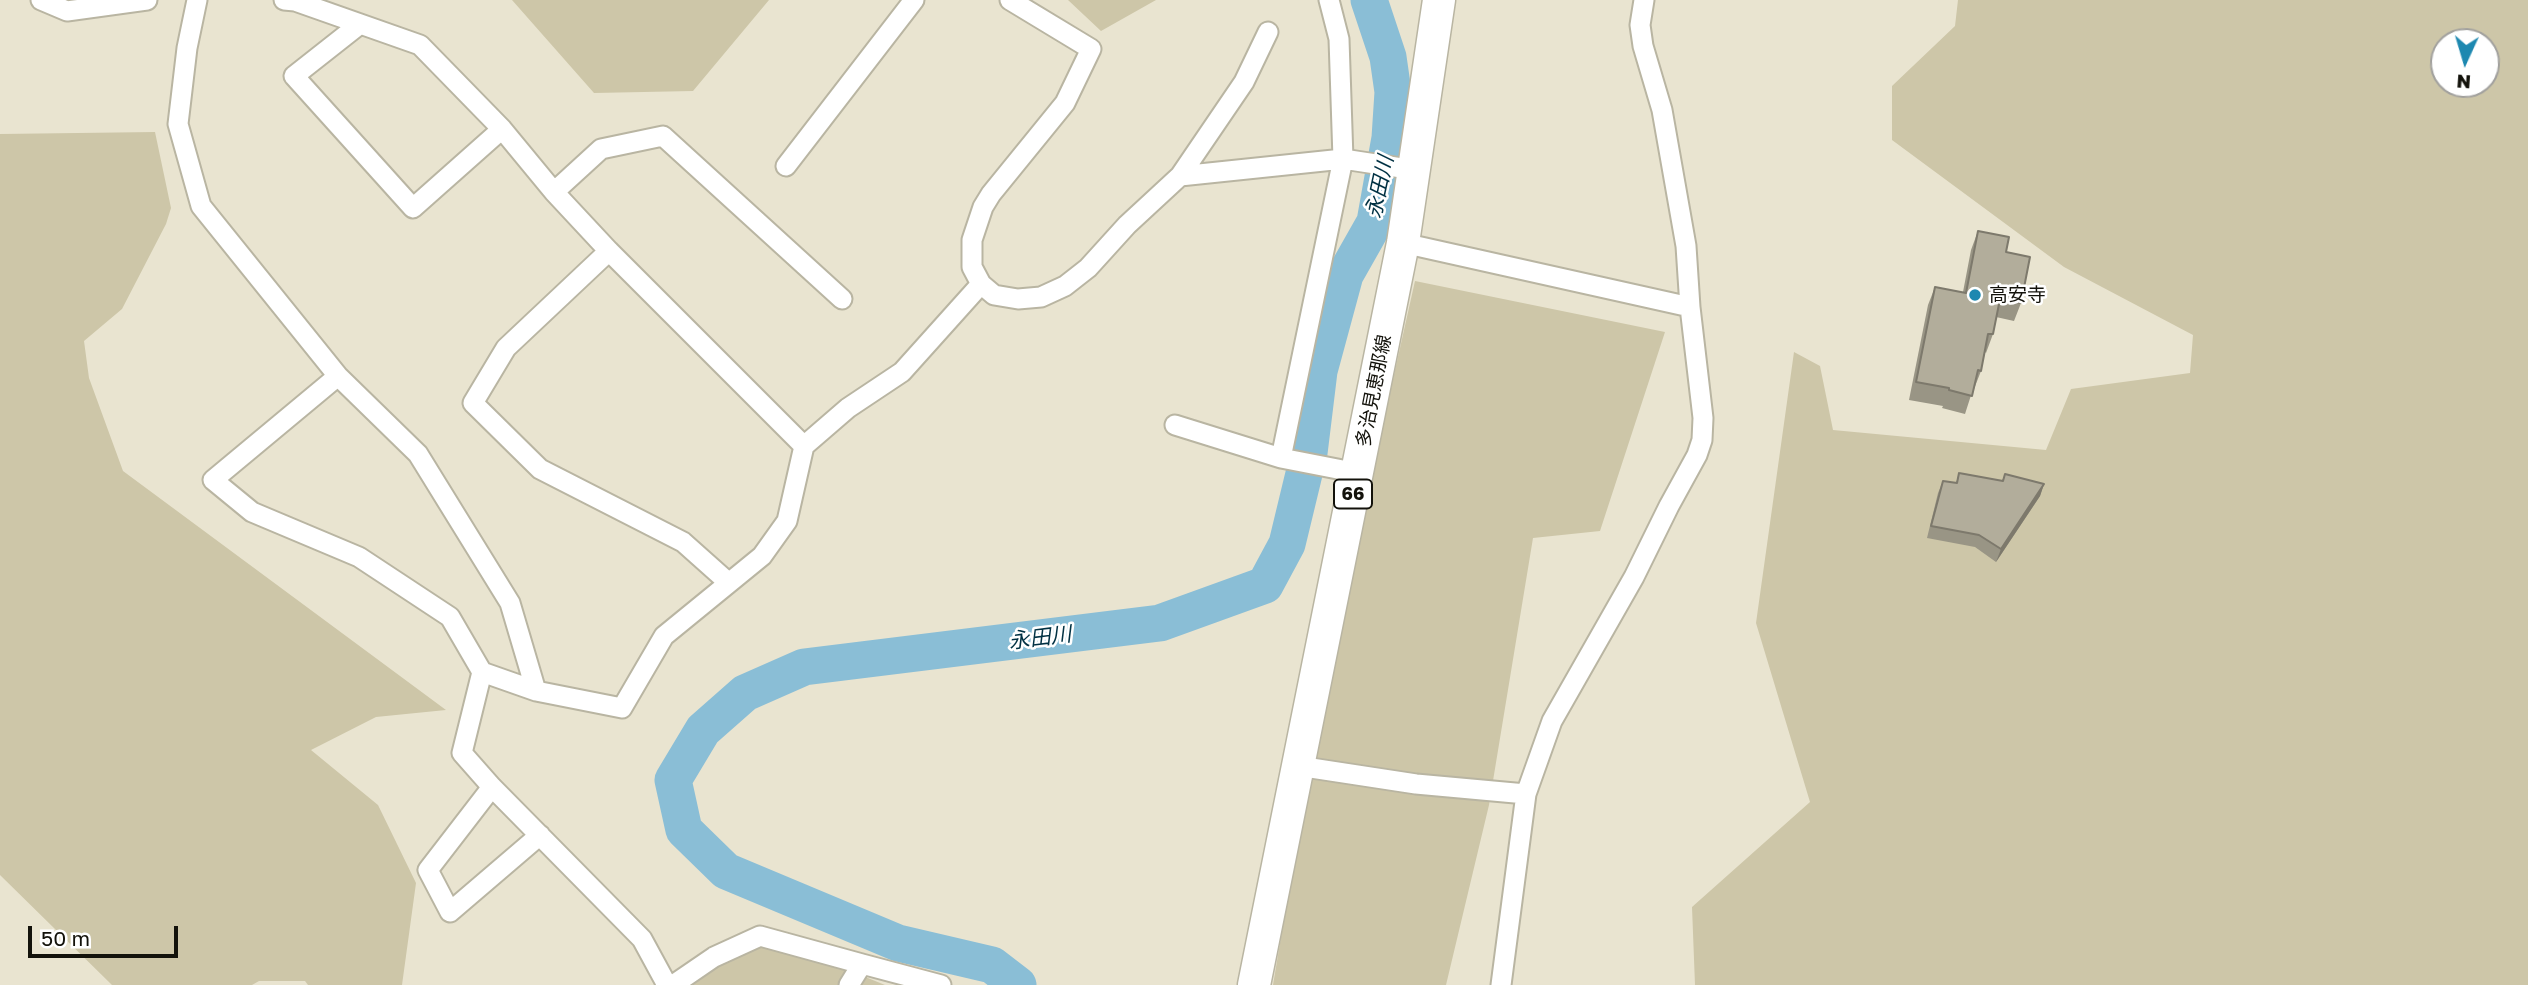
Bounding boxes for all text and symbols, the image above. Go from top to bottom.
north arrow [2430,28,2500,98]
text: N [2456,70,2472,94]
water label: 永田川 [1361,154,1399,220]
place label: 高安寺 [1989,284,2046,306]
marker: 高安寺 [1967,287,1983,303]
street label: 多治見恵那線 [1352,333,1396,449]
road number: 66 [1334,480,1372,508]
water label: 永田川 [1007,622,1073,654]
scale bar [32,912,182,956]
text: 50 m [41,925,90,951]

